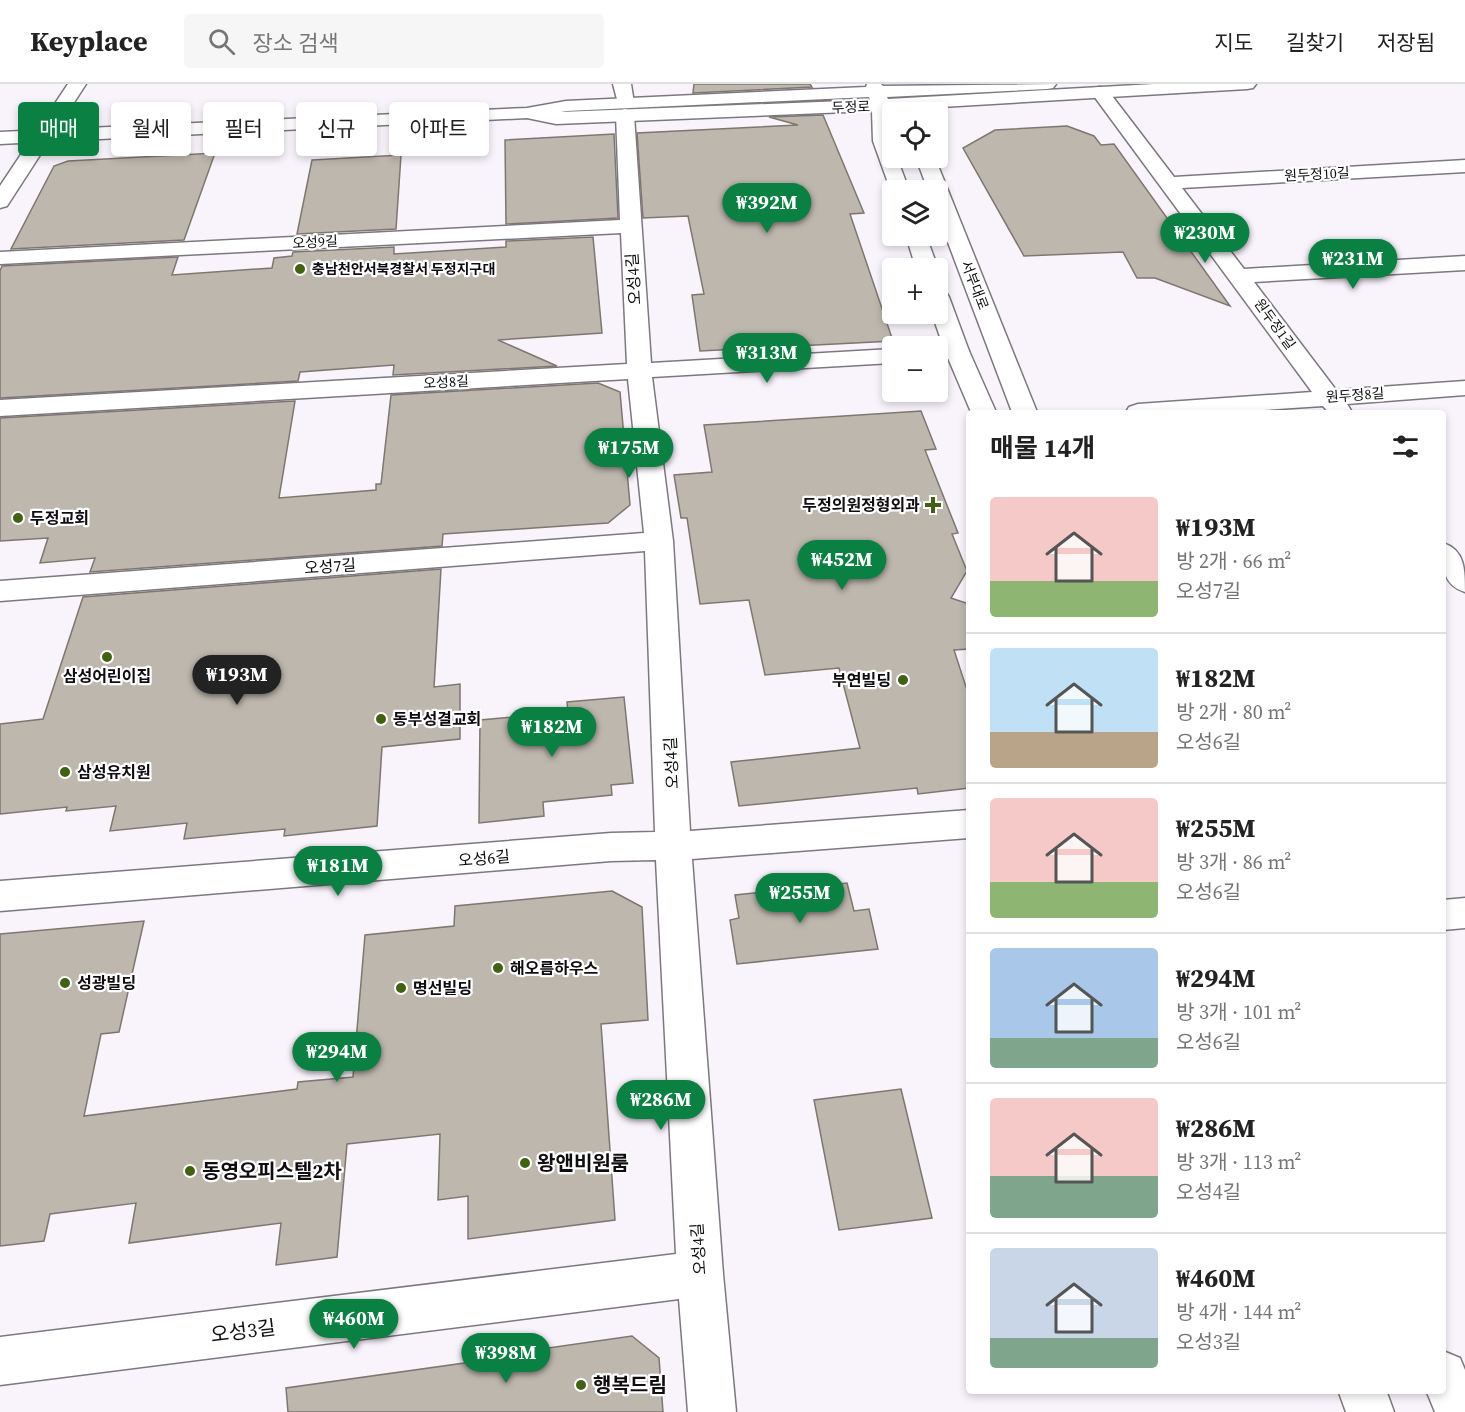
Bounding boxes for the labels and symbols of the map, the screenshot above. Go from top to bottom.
street label: 두정로 [831,96,871,118]
street label: 원두정10길 [1284,162,1350,186]
pin: ₩392M [725,183,809,234]
pin: ₩230M [1163,213,1247,264]
street label: 오성9길 [292,231,338,253]
pin: ₩231M [1311,239,1395,290]
street label: 오성4길 [620,252,646,306]
street label: 서부대로 [956,257,994,313]
place label: 충남천안서북경찰서 두정지구대 [312,259,495,279]
marker: 충남천안서북경찰서 두정지구대 [293,262,307,276]
street label: 원두정1길 [1250,294,1300,354]
pin: ₩313M [725,333,809,384]
street label: 오성8길 [423,371,469,393]
street label: 원두정8길 [1325,383,1385,407]
pin: ₩175M [587,428,671,479]
place label: 두정의원정형외과 [802,494,920,516]
marker: 두정의원정형외과 [924,496,942,514]
place label: 두정교회 [30,507,89,529]
marker: 두정교회 [11,511,25,525]
pin: ₩452M [800,540,884,591]
street label: 오성7길 [303,553,357,579]
marker: 삼성어린이집 [100,650,114,664]
pin: ₩193M [195,655,279,706]
place label: 삼성어린이집 [63,665,151,687]
place label: 부연빌딩 [832,669,891,691]
marker: 부연빌딩 [896,673,910,687]
pin: ₩182M [510,707,594,758]
place label: 동부성결교회 [393,708,481,730]
marker: 동부성결교회 [374,712,388,726]
street label: 오성4길 [659,736,683,790]
place label: 삼성유치원 [77,761,151,783]
marker: 삼성유치원 [58,765,72,779]
street label: 오성6길 [457,845,511,871]
pin: ₩181M [296,846,380,897]
pin: ₩255M [758,873,842,924]
place label: 해오름하우스 [510,957,599,979]
marker: 해오름하우스 [491,961,505,975]
place label: 성광빌딩 [77,972,136,994]
marker: 성광빌딩 [58,976,72,990]
place label: 명선빌딩 [413,977,472,999]
marker: 명선빌딩 [394,981,408,995]
pin: ₩294M [295,1032,379,1083]
pin: ₩286M [619,1080,703,1131]
place label: 왕앤비원룸 [537,1149,629,1177]
marker: 왕앤비원룸 [518,1156,532,1170]
place label: 동영오피스텔2차 [202,1157,342,1185]
marker: 동영오피스텔2차 [183,1164,197,1178]
street label: 오성4길 [685,1222,711,1276]
pin: ₩460M [312,1299,396,1350]
street label: 오성3길 [209,1313,277,1349]
pin: ₩398M [464,1333,548,1384]
place label: 행복드림 [593,1371,667,1399]
marker: 행복드림 [574,1378,588,1392]

